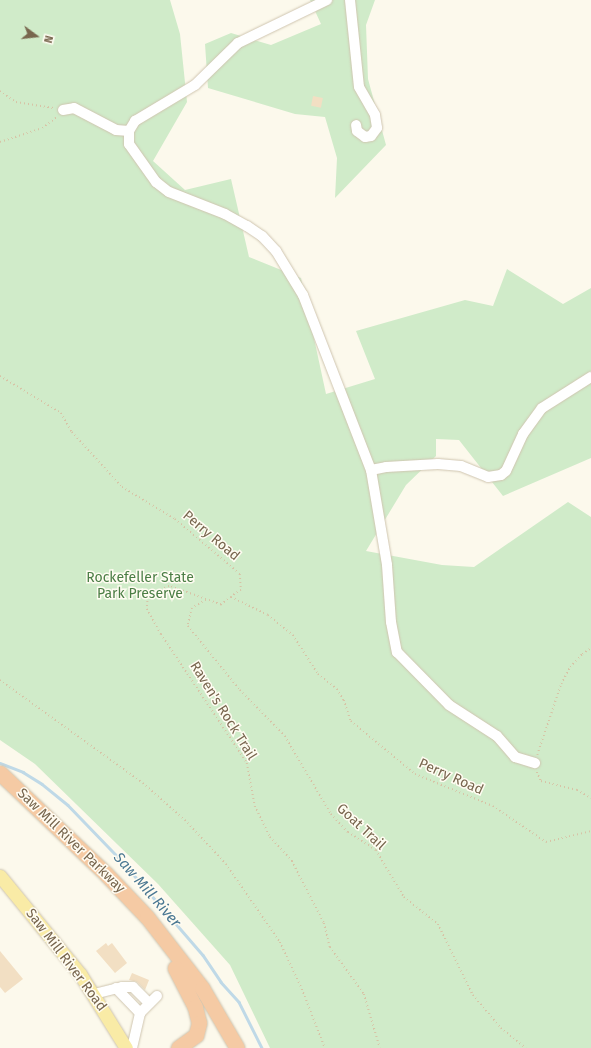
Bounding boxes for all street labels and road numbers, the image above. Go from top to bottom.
street label: Perry Road [179,507,243,565]
street label: Raven's Rock Trail [186,659,260,763]
street label: Perry Road [416,755,486,799]
street label: Saw Mill River Parkway [14,785,128,897]
street label: Goat Trail [333,800,389,854]
street label: Saw Mill River Road [22,905,110,1015]

